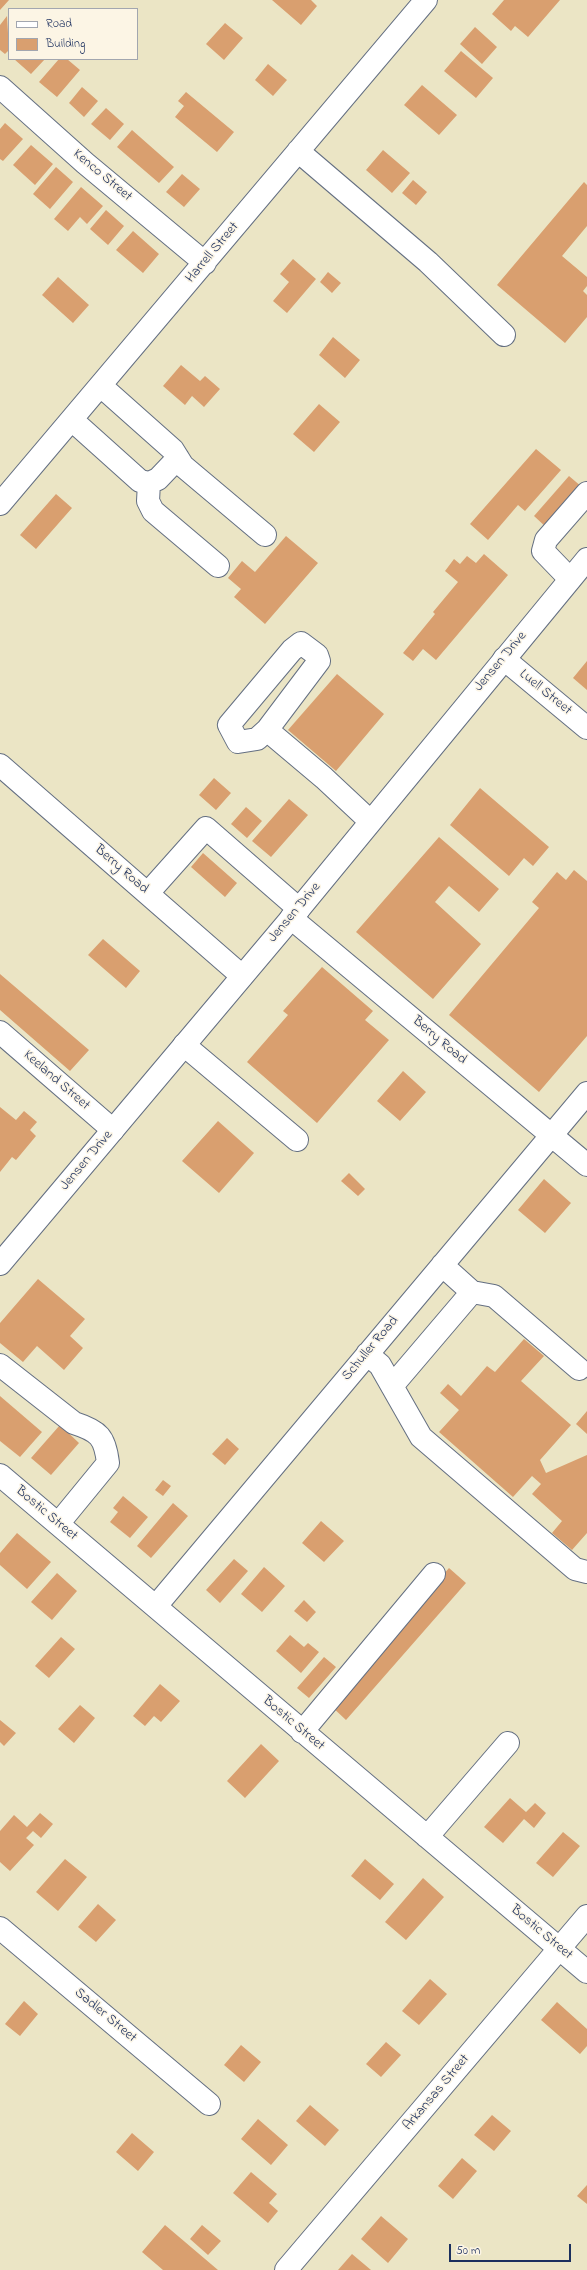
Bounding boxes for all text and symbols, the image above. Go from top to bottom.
legend [8,8,138,60]
text: Road [46,15,72,33]
text: Building [46,35,85,53]
street label: Kenco Street [69,146,135,206]
street label: Harrell Street [183,219,243,287]
street label: Jensen Drive [471,629,531,695]
street label: Luell Street [515,667,575,719]
street label: Berry Road [91,842,151,898]
street label: Jensen Drive [265,880,325,946]
street label: Berry Road [408,1013,470,1069]
street label: Keeland Street [19,1048,93,1114]
street label: Jensen Drive [57,1128,117,1194]
street label: Schuller Road [339,1313,403,1385]
street label: Bostic Street [11,1483,81,1545]
street label: Bostic Street [258,1693,328,1755]
street label: Bostic Street [506,1902,576,1964]
street label: Sadler Street [70,1985,140,2047]
street label: Arkansas Street [400,2052,474,2134]
scale bar [451,2236,573,2262]
text: 50 m [456,2242,480,2260]

